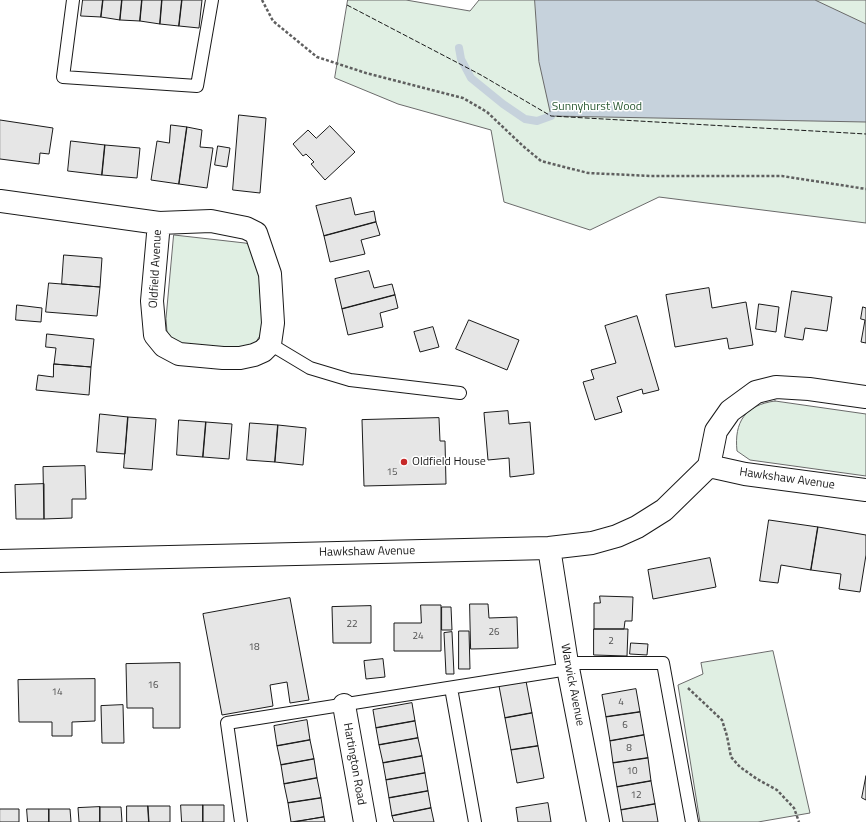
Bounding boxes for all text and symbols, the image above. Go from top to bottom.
park label: Sunnyhurst Wood [552,100,642,114]
street label: Oldfield Avenue [147,229,165,309]
place label: Oldfield House [412,455,486,469]
marker: Oldfield House [399,457,409,467]
street label: Hawkshaw Avenue [738,465,836,493]
house number: 15 [386,467,398,479]
street label: Hawkshaw Avenue [319,544,415,560]
house number: 22 [346,619,358,631]
house number: 26 [488,627,500,639]
house number: 24 [412,631,424,643]
house number: 2 [608,636,614,648]
house number: 18 [248,642,260,654]
street label: Warwick Avenue [557,643,587,727]
house number: 16 [147,680,159,692]
house number: 14 [51,687,63,699]
house number: 4 [618,697,624,709]
house number: 6 [622,720,628,732]
street label: Hartington Road [340,722,368,806]
house number: 8 [626,743,632,755]
house number: 10 [626,766,638,778]
house number: 12 [630,790,642,802]

